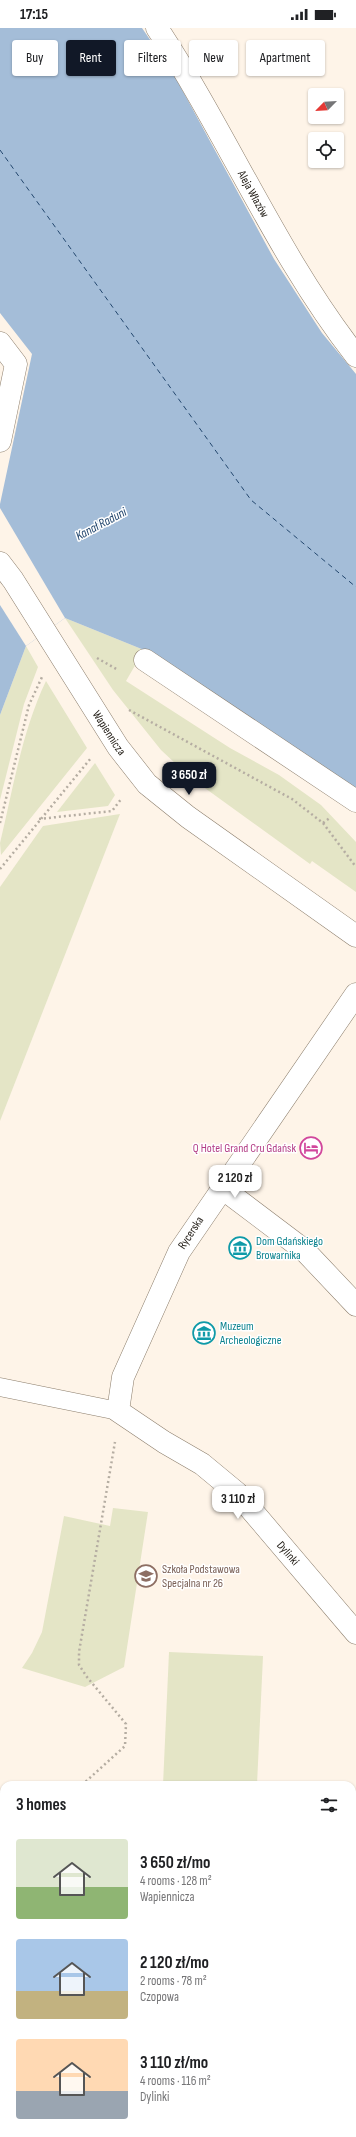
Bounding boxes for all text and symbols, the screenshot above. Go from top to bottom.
text: 17:15 [20,5,48,24]
chip: Buy [12,40,58,76]
chip: Rent [66,40,116,76]
chip: Filters [124,40,181,76]
chip: New [189,40,238,76]
chip: Apartment [246,40,325,76]
north arrow [308,88,344,124]
map controls [308,88,344,168]
button: locate [308,132,344,168]
street label: Aleja Włazów [234,167,273,220]
water label: Kanał Raduni [73,504,130,544]
street label: Wapiennicza [89,708,129,759]
pin: 3 650 zł [148,762,230,796]
text: 3 650 zł [171,767,207,783]
hotel icon: Q Hotel Grand Cru Gdańsk [298,1135,324,1161]
place label: Q Hotel Grand Cru Gdańsk [193,1141,296,1156]
pin: 2 120 zł [194,1165,276,1199]
text: 2 120 zł [218,1170,252,1186]
street label: Rycerska [175,1213,207,1252]
place label: Dom Gdańskiego Browarnika [256,1234,323,1263]
museum icon: Dom Gdańskiego Browarnika [227,1235,253,1261]
place label: Muzeum Archeologiczne [219,1319,282,1348]
museum icon: Muzeum Archeologiczne [191,1320,217,1346]
pin: 3 110 zł [197,1486,279,1520]
text: 3 110 zł [221,1491,255,1507]
street label: Dylinki [274,1538,303,1568]
place label: Szkoła Podstawowa Specjalna nr 26 [162,1562,240,1591]
school or university icon: Szkoła Podstawowa Specjalna nr 26 [133,1563,159,1589]
icon: filters [318,1794,340,1816]
text: 3 homes [16,1795,66,1815]
text: 3 650 zł/mo [140,1853,210,1873]
icon: home [48,1855,96,1903]
text: 4 rooms · 128 m² [140,1873,212,1889]
text: Wapiennicza [140,1889,194,1905]
text: 2 120 zł/mo [140,1953,209,1973]
icon: home [48,1955,96,2003]
text: 2 rooms · 78 m² [140,1973,207,1989]
text: Czopowa [140,1989,179,2005]
text: 3 110 zł/mo [140,2053,208,2073]
icon: home [48,2055,96,2103]
text: 4 rooms · 116 m² [140,2073,211,2089]
text: Dylinki [140,2089,169,2105]

